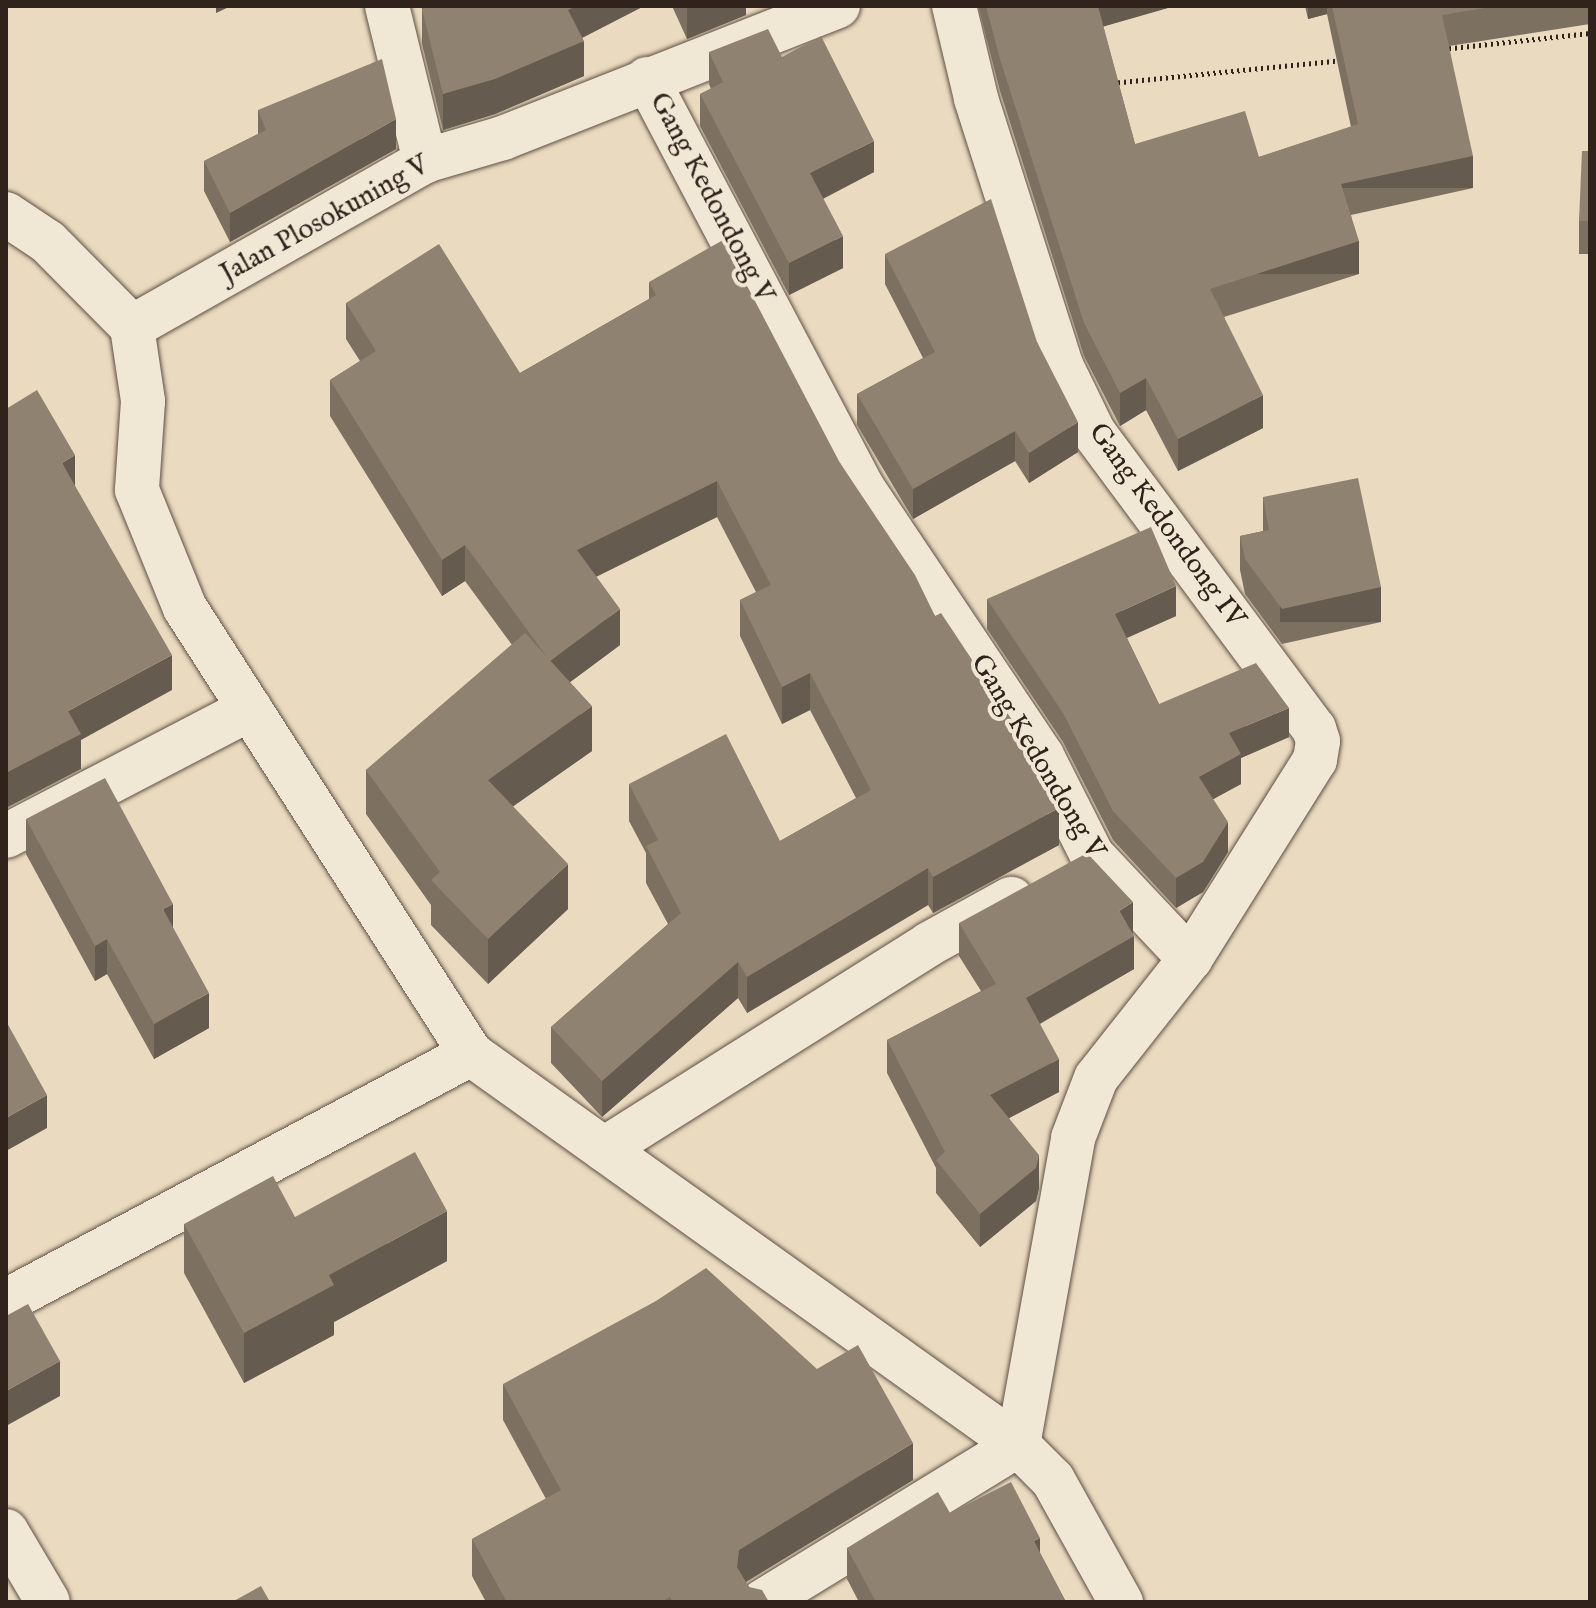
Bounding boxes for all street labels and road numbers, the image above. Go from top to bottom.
street label: Gang Kedondong V [641,87,781,309]
street label: Jalan Plosokuning V [215,149,435,291]
street label: Gang Kedondong IV [1080,417,1252,635]
street label: Gang Kedondong V [963,649,1111,865]

